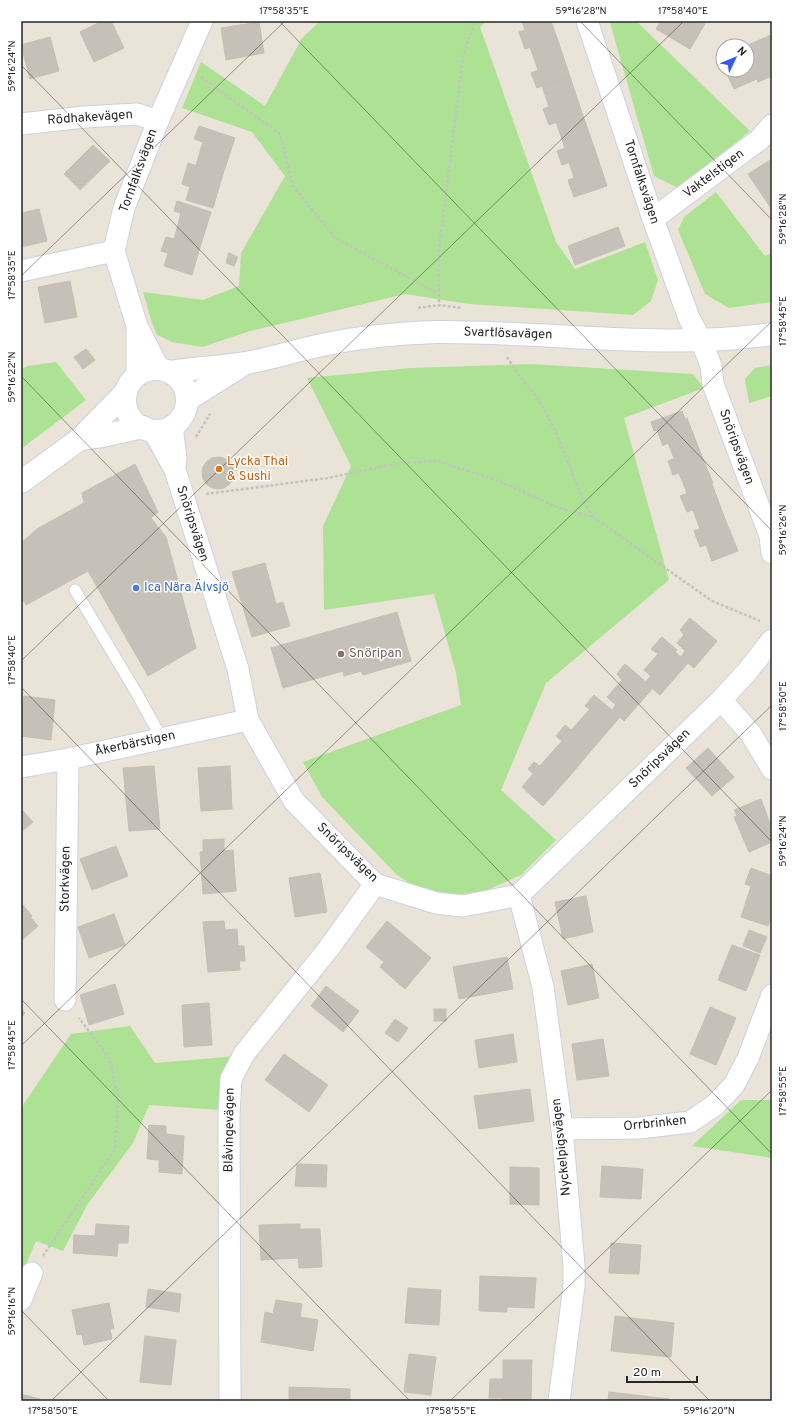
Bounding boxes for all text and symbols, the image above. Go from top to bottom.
text: 17°58'35"E [259,5,309,18]
text: 59°16'28"N [555,5,607,18]
text: 17°58'40"E [658,5,708,18]
north arrow [715,38,755,78]
text: 59°16'24"N [6,40,19,92]
text: N [734,44,749,59]
street label: Rödhakevägen [47,107,133,129]
street label: Tornfalksvägen [116,127,162,215]
street label: Tornfalksvägen [620,138,662,226]
street label: Vaktelstigen [680,146,748,202]
text: 59°16'28"N [777,193,790,245]
text: 17°58'35"E [6,250,19,300]
text: 17°58'45"E [777,296,790,346]
street label: Svartlösavägen [463,324,553,344]
text: 59°16'22"N [6,351,19,403]
street label: Snöripsvägen [715,407,757,487]
place label: Lycka Thai & Sushi [227,454,288,485]
marker: Lycka Thai & Sushi [214,464,224,474]
street label: Snöripsvägen [172,484,212,564]
text: 59°16'26"N [777,504,790,556]
place label: Ica Nära Älvsjö [144,578,229,596]
marker: Ica Nära Älvsjö [131,583,141,593]
text: 17°58'40"E [6,635,19,685]
place label: Snöripan [349,646,402,662]
marker: Snöripan [336,649,346,659]
text: 17°58'50"E [777,681,790,731]
street label: Snöripsvägen [626,726,694,792]
street label: Åkerbärstigen [93,727,177,760]
text: 59°16'24"N [777,815,790,867]
street label: Snöripsvägen [313,820,381,886]
street label: Storkvägen [57,846,75,912]
text: 17°58'45"E [6,1020,19,1070]
text: 17°58'55"E [777,1066,790,1116]
street label: Blåvingevägen [221,1087,239,1173]
street label: Nyckelpigsvägen [549,1097,575,1197]
street label: Orrbrinken [623,1113,687,1135]
text: 59°16'16"N [6,1287,19,1335]
scale bar [627,1358,697,1384]
text: 20 m [633,1365,661,1381]
text: 17°58'50"E [28,1405,78,1418]
text: 17°58'55"E [426,1405,476,1418]
text: 59°16'20"N [683,1405,735,1418]

